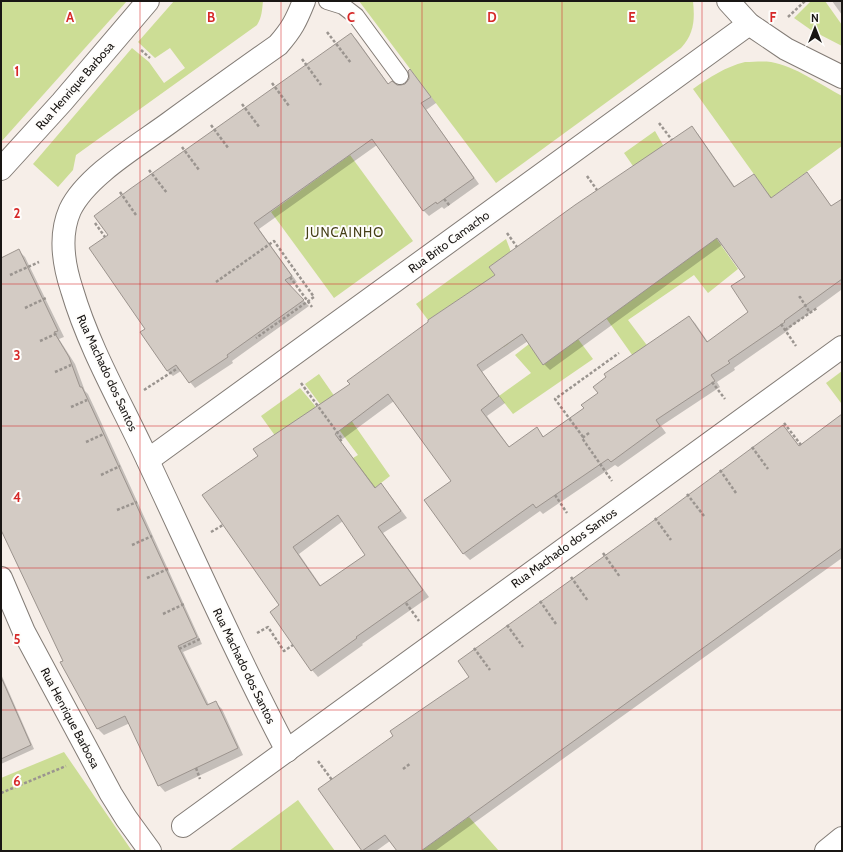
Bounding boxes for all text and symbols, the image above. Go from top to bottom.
north arrow [795,8,835,48]
text: A [66,9,75,25]
text: B [207,9,215,25]
text: C [347,9,355,25]
text: D [487,9,497,25]
text: E [628,9,636,25]
text: F [770,9,777,25]
text: N [811,11,819,25]
street label: Rua Henrique Barbosa [32,38,117,133]
text: 1 [15,63,19,79]
text: 2 [14,205,21,221]
street label: Rua Brito Camacho [405,207,492,276]
district label: JUNCAINHO [305,224,384,240]
street label: Rua Machado dos Santos [74,312,141,433]
text: 3 [13,347,21,363]
text: 4 [13,489,21,505]
street label: Rua Machado dos Santos [508,504,619,591]
street label: Rua Machado dos Santos [210,605,279,726]
text: 5 [14,631,21,647]
street label: Rua Henrique Barbosa [38,665,103,771]
text: 6 [13,773,21,789]

